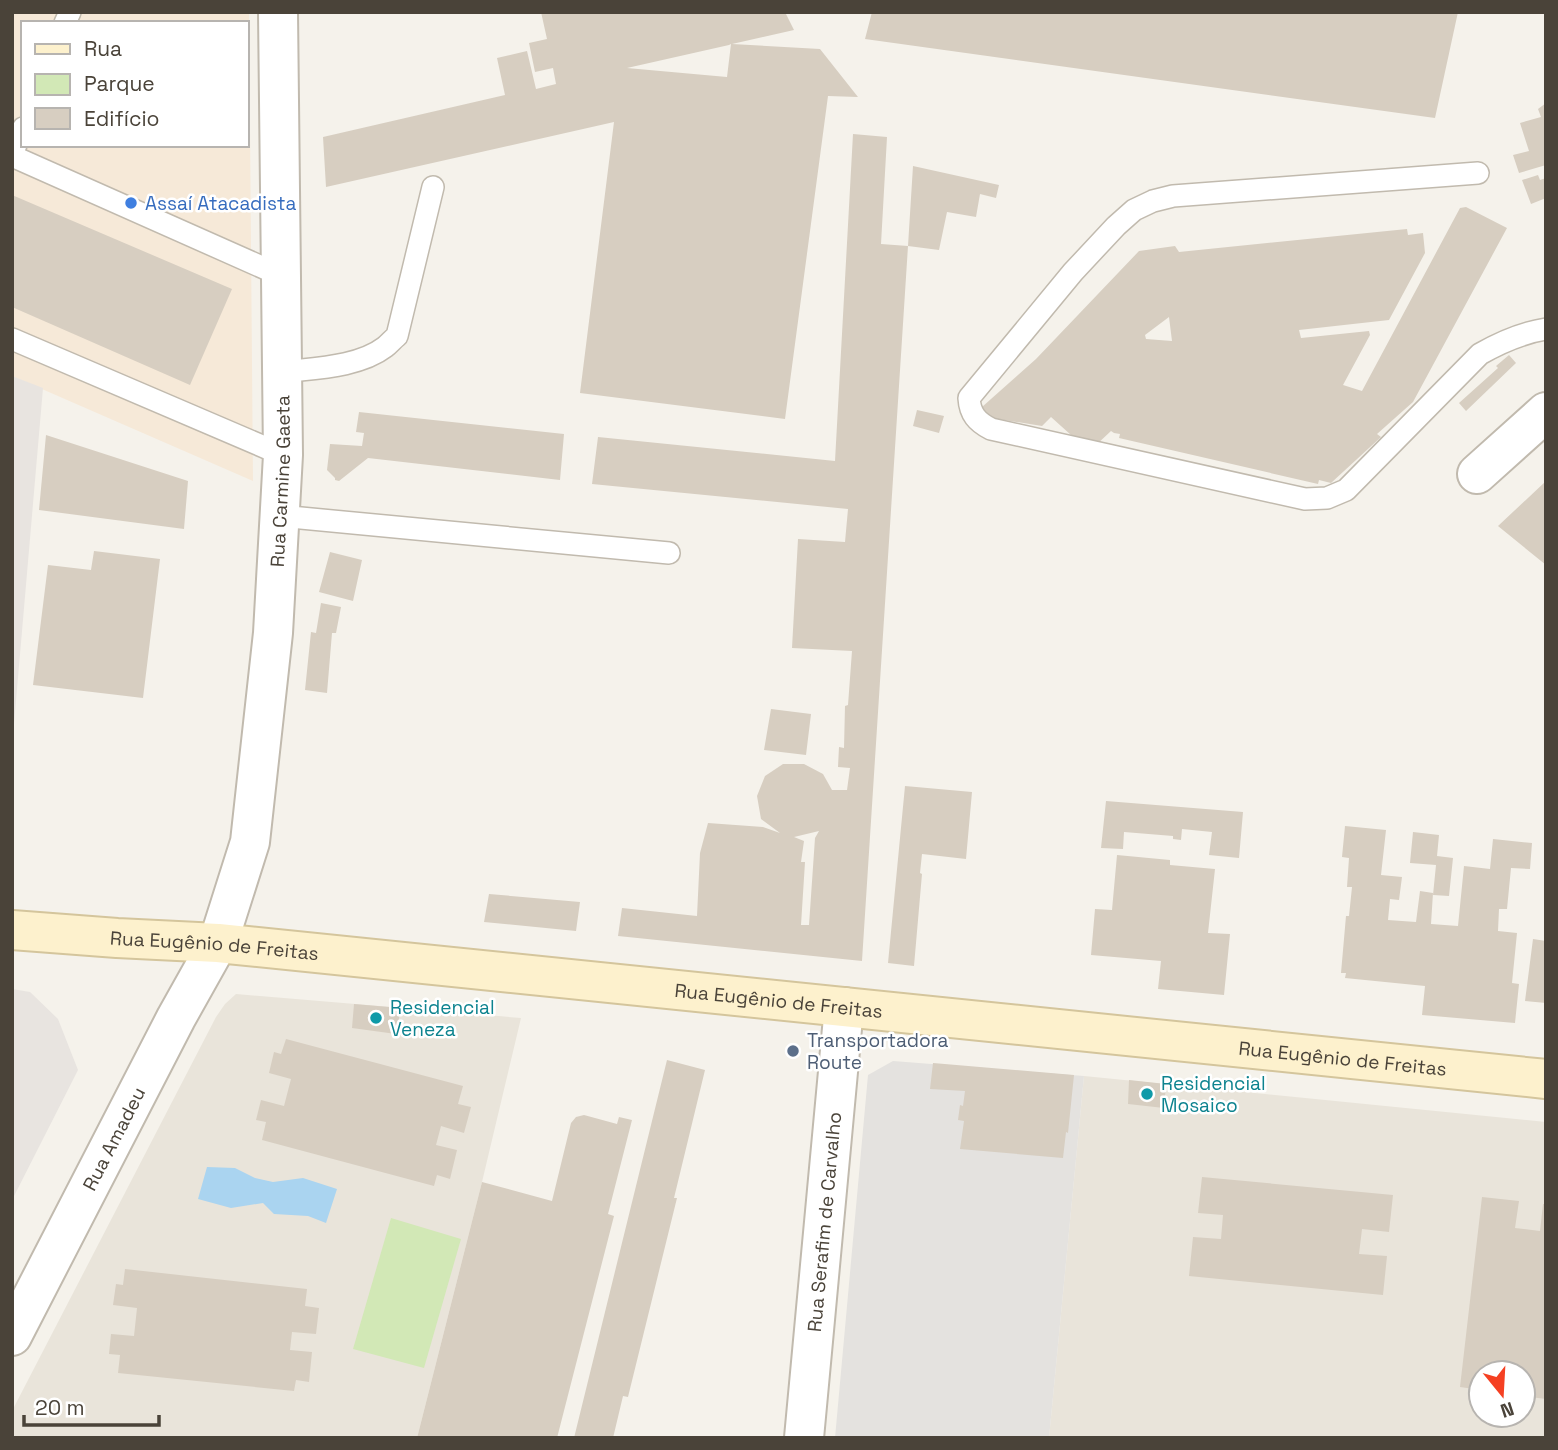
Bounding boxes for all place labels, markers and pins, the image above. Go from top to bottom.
place label: Assaí Atacadista [145,191,296,216]
marker: Assaí Atacadista [123,195,139,211]
place label: Residencial Veneza [390,995,495,1042]
marker: Residencial Veneza [368,1010,384,1026]
place label: Transportadora Route [807,1028,948,1075]
marker: Transportadora Route [785,1043,801,1059]
place label: Residencial Mosaico [1161,1071,1266,1118]
marker: Residencial Mosaico [1139,1086,1155,1102]

